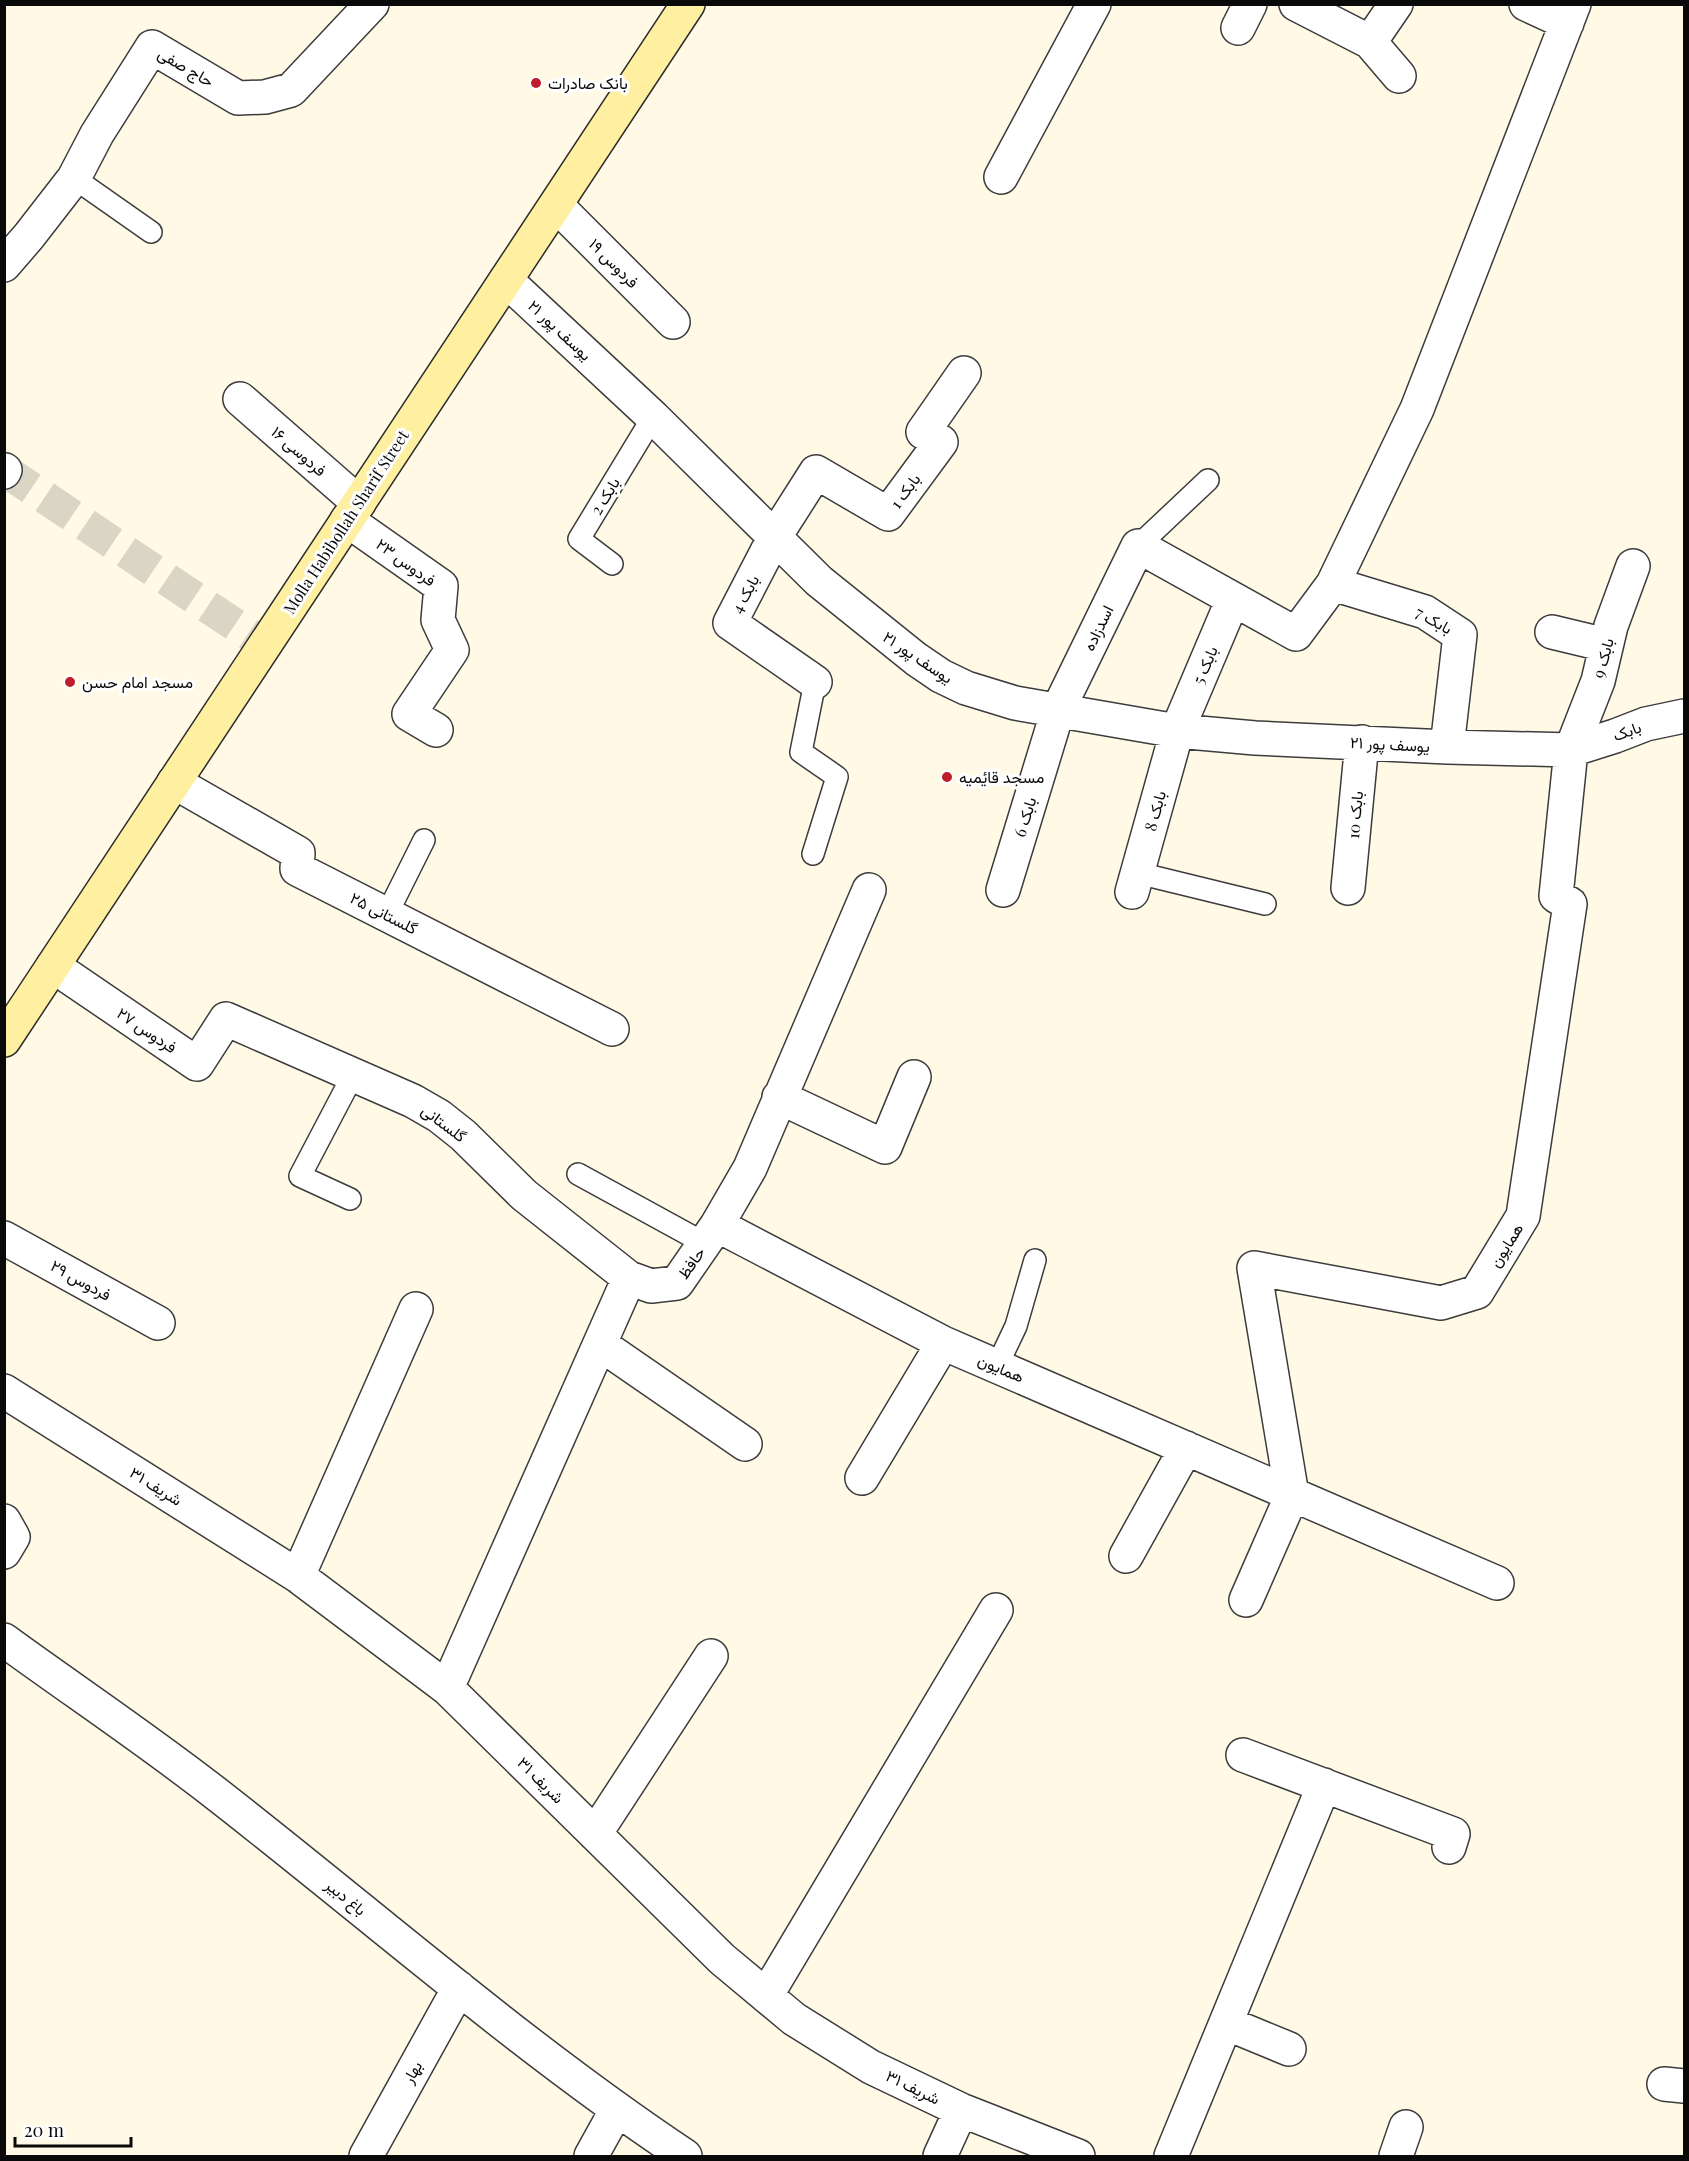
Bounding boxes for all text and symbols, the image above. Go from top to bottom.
street label: حاج صفی [153,42,218,93]
place label: بانک صادرات [548,72,628,94]
marker: بانک صادرات [529,76,543,90]
street label: فردوس ۱۹ [584,233,644,293]
street label: یوسف پور ۲۱ [523,295,597,366]
street label: فردوسی ۱۶ [267,421,331,481]
street label: Molla Habibollah Sharif Street [278,426,413,618]
street label: بابک 1 [885,469,924,512]
street label: بابک 2 [585,473,624,518]
street label: فردوس ۲۳ [372,533,440,591]
street label: بابک 4 [726,571,763,617]
street label: بابک 7 [1412,601,1456,638]
street label: اسدزاده [1078,602,1118,654]
street label: یوسف پور ۲۱ [878,626,957,689]
street label: بابک 9 [1587,635,1618,680]
street label: بابک 5 [1187,643,1222,687]
place label: مسجد امام حسن [82,671,193,693]
marker: مسجد امام حسن [63,675,77,689]
street label: بابک [1610,716,1644,745]
street label: یوسف پور ۲۱ [1349,731,1431,758]
place label: مسجد قایٔمیه [959,766,1044,787]
marker: مسجد قایٔمیه [940,770,954,784]
street label: بابک 8 [1139,788,1170,833]
street label: بابک 10 [1342,790,1367,840]
street label: بابک 6 [1008,794,1041,840]
street label: گلستانی ۲۵ [347,887,421,939]
street label: فردوس ۲۷ [113,1002,181,1058]
street label: گلستانی [417,1099,471,1147]
street label: همایون [1484,1219,1528,1271]
street label: حافظ [672,1242,709,1283]
street label: فردوس ۲۹ [47,1254,115,1306]
street label: همایون [974,1348,1028,1388]
street label: شریف ۳۱ [126,1461,186,1511]
street label: شریف ۳۱ [513,1752,569,1808]
street label: باغ دبیر [319,1873,371,1921]
street label: بهار [396,2057,427,2088]
street label: شریف ۳۱ [882,2064,944,2110]
scale bar [15,2110,130,2148]
text: 20 m [24,2118,64,2142]

